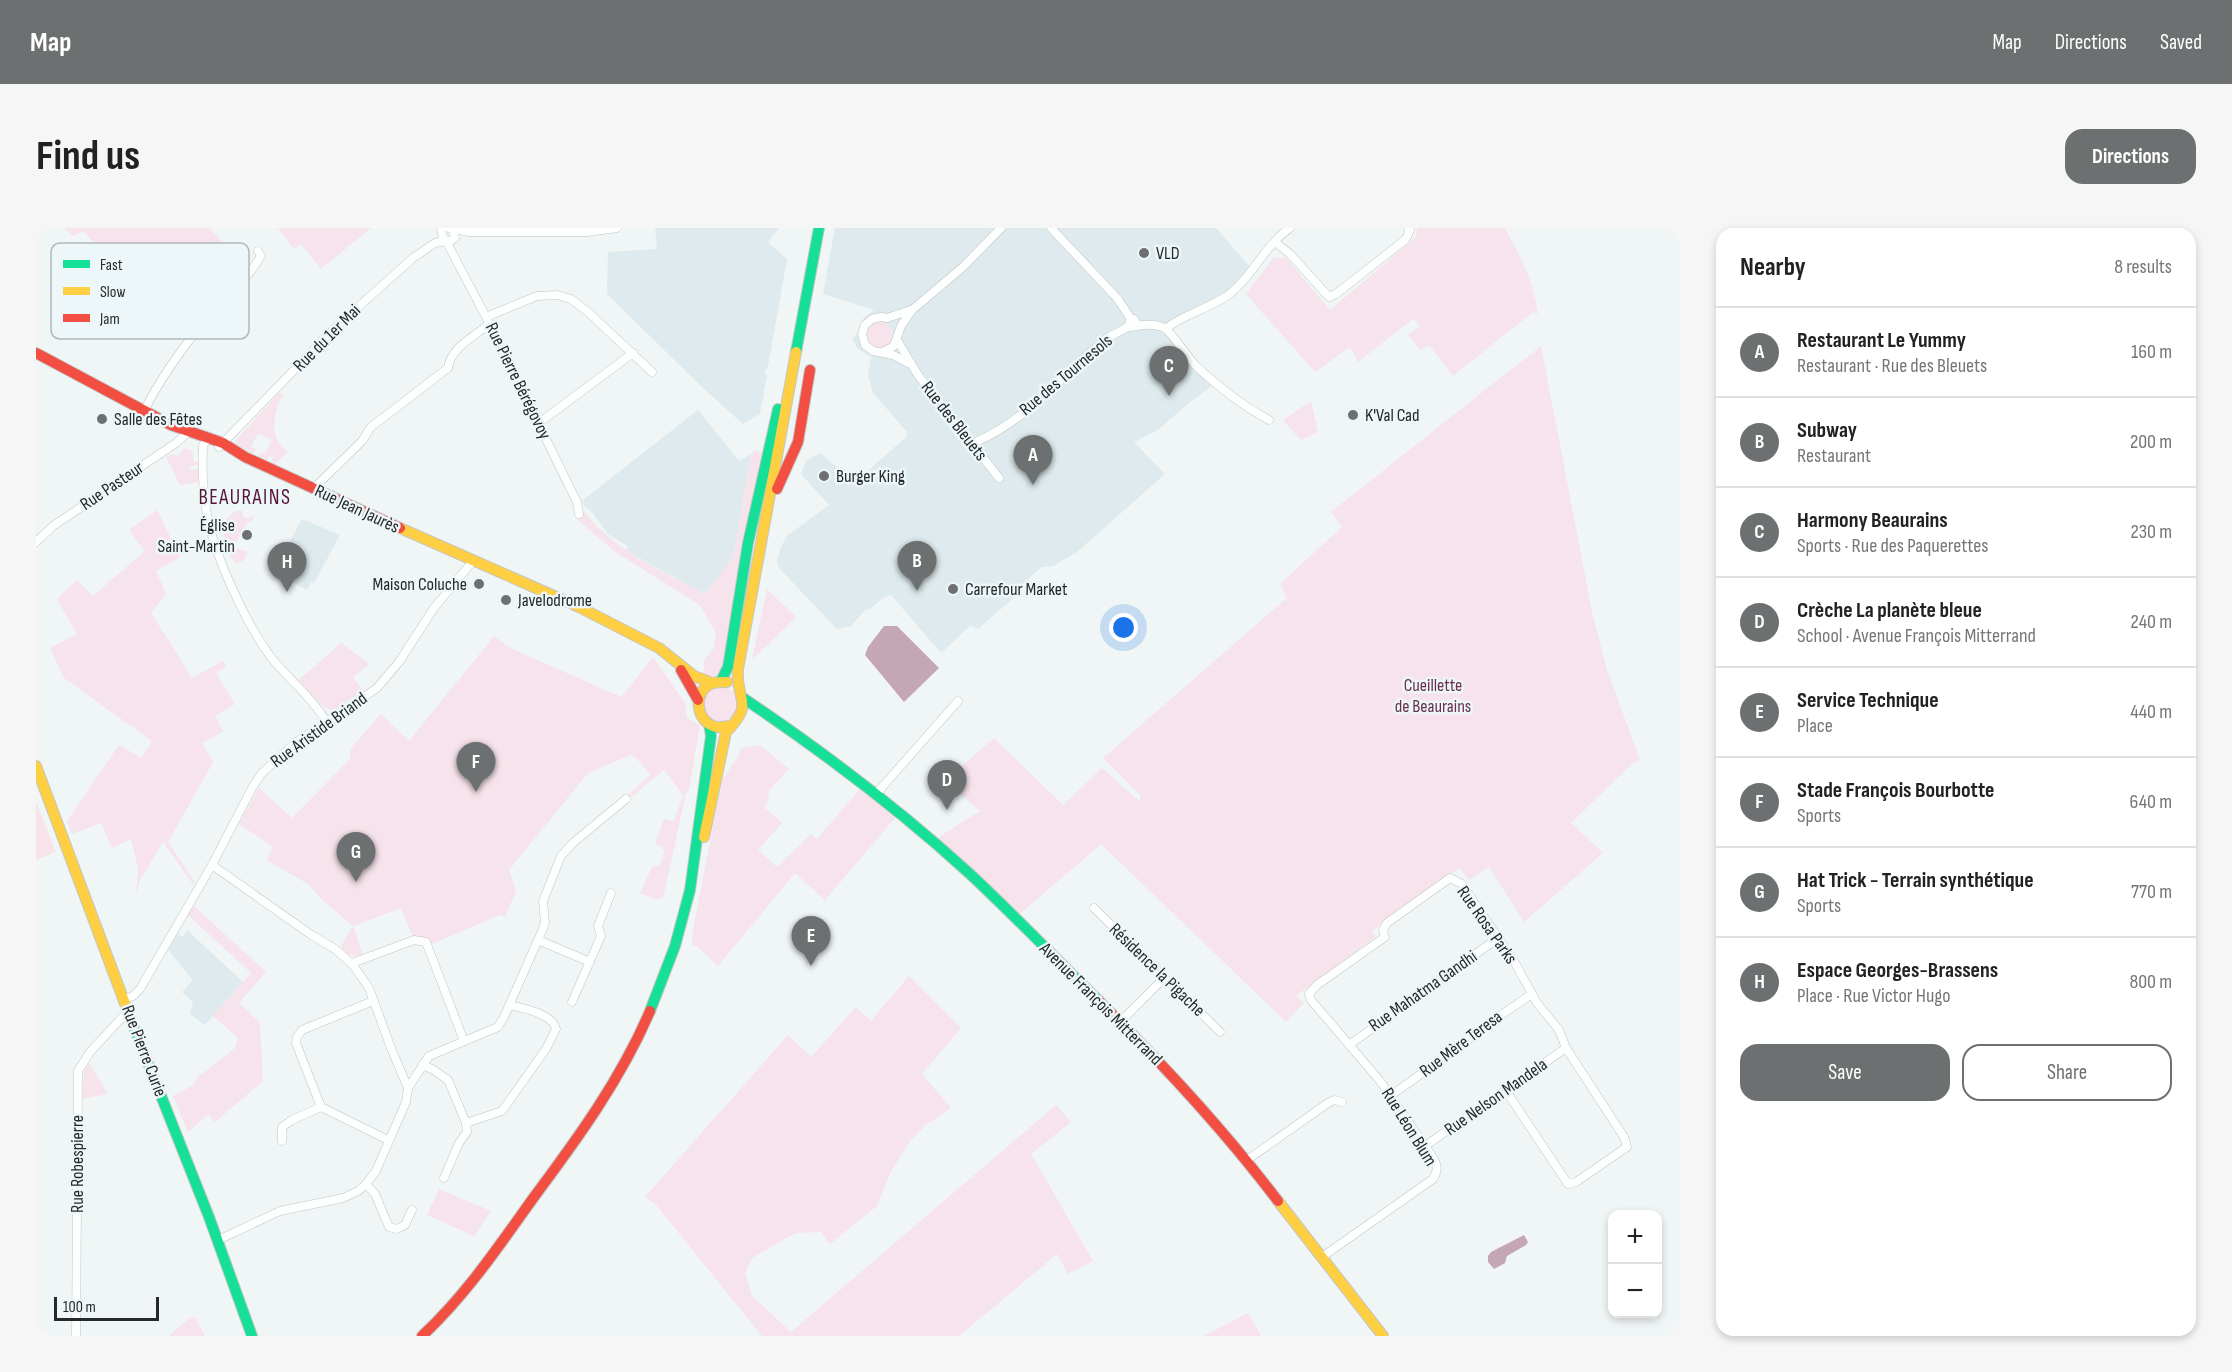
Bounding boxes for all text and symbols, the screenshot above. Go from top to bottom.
text: Map [30,26,71,59]
text: Map [1992,30,2022,55]
text: Directions [2055,30,2127,55]
text: Saved [2160,30,2202,55]
button: Directions [2065,129,2196,184]
text: Find us [36,131,140,182]
legend [51,243,249,339]
place label: VLD [1156,243,1180,264]
marker: VLD [1137,246,1151,260]
text: Nearby [1740,252,1806,283]
text: 8 results [2114,255,2172,279]
text: Fast [100,256,123,275]
text: Slow [100,283,125,302]
street label: Rue du 1er Mai [289,300,365,376]
text: Jam [99,310,120,329]
street label: Rue Pierre Bérégovoy [481,319,555,443]
text: Restaurant Le Yummy [1797,327,1966,354]
street label: Rue des Tournesols [1015,330,1117,420]
text: A [1755,340,1764,364]
text: 160 m [2131,340,2172,364]
pin: C [1150,346,1188,396]
text: Restaurant · Rue des Bleuets [1797,354,1987,378]
street label: Rue des Bleuets [916,377,992,465]
place label: K'Val Cad [1365,405,1420,426]
marker: K'Val Cad [1346,408,1360,422]
place label: Salle des Fêtes [114,409,202,430]
marker: Salle des Fêtes [95,412,109,426]
text: Subway [1797,417,1857,444]
text: B [1755,430,1764,454]
text: 200 m [2130,430,2172,454]
pin: A [1014,436,1052,485]
text: Restaurant [1797,444,1871,468]
street label: Rue Pasteur [76,457,148,515]
place label: Burger King [836,466,905,487]
marker: Burger King [817,469,831,483]
street label: Rue Jean Jaurès [311,480,403,538]
district label: BEAURAINS [198,485,292,510]
text: Harmony Beaurains [1797,507,1948,534]
place label: Église Saint-Martin [158,515,235,557]
text: C [1754,520,1765,544]
text: 230 m [2130,520,2172,544]
marker: Église Saint-Martin [240,528,254,542]
text: Sports · Rue des Paquerettes [1797,534,1988,558]
pin: H [268,542,306,592]
pin: B [898,542,936,591]
place label: Maison Coluche [372,574,467,595]
marker: Maison Coluche [472,577,486,591]
place label: Carrefour Market [965,579,1068,600]
marker: Carrefour Market [946,582,960,596]
place label: Javelodrome [517,590,592,611]
marker: Javelodrome [499,593,513,607]
text: Crèche La planète bleue [1797,597,1982,624]
text: D [1754,610,1765,634]
text: 240 m [2131,610,2172,634]
your location [1109,613,1138,642]
text: School · Avenue François Mitterrand [1797,624,2036,648]
park label: Cueillette de Beaurains [1395,675,1471,717]
text: Service Technique [1797,687,1939,714]
street label: Rue Aristide Briand [267,688,371,772]
text: E [1755,700,1764,724]
text: 440 m [2130,700,2172,724]
text: Place [1797,714,1833,738]
pin: F [456,742,496,792]
pin: D [928,760,966,810]
text: Stade François Bourbotte [1797,777,1994,804]
text: F [1755,790,1764,814]
text: 640 m [2130,790,2172,814]
text: Sports [1797,804,1841,828]
pin: G [336,832,376,882]
text: Hat Trick - Terrain synthétique [1797,867,2034,894]
text: G [1754,880,1765,904]
text: 770 m [2131,880,2172,904]
street label: Rue Rosa Parks [1453,882,1521,968]
text: Sports [1797,894,1841,918]
pin: E [792,916,830,966]
street label: Résidence la Pigache [1105,919,1209,1021]
street label: Avenue François Mitterrand [1035,938,1167,1070]
street label: Rue Mahatma Gandhi [1365,946,1481,1036]
text: Espace Georges-Brassens [1797,957,1998,984]
text: H [1754,970,1765,994]
text: 800 m [2129,970,2172,994]
text: Place · Rue Victor Hugo [1797,984,1950,1008]
street label: Rue Pierre Curie [117,1002,171,1100]
street label: Rue Mère Teresa [1416,1006,1506,1082]
button: Save [1740,1044,1950,1101]
button: Share [1962,1044,2172,1101]
street label: Rue Nelson Mandela [1441,1054,1551,1140]
street label: Rue Léon Blum [1377,1084,1441,1170]
street label: Rue Robespierre [67,1115,88,1213]
map controls [1608,1210,1662,1318]
button: + [1608,1210,1662,1264]
button: − [1608,1264,1662,1318]
scale bar [54,1294,159,1322]
text: 100 m [63,1298,96,1317]

